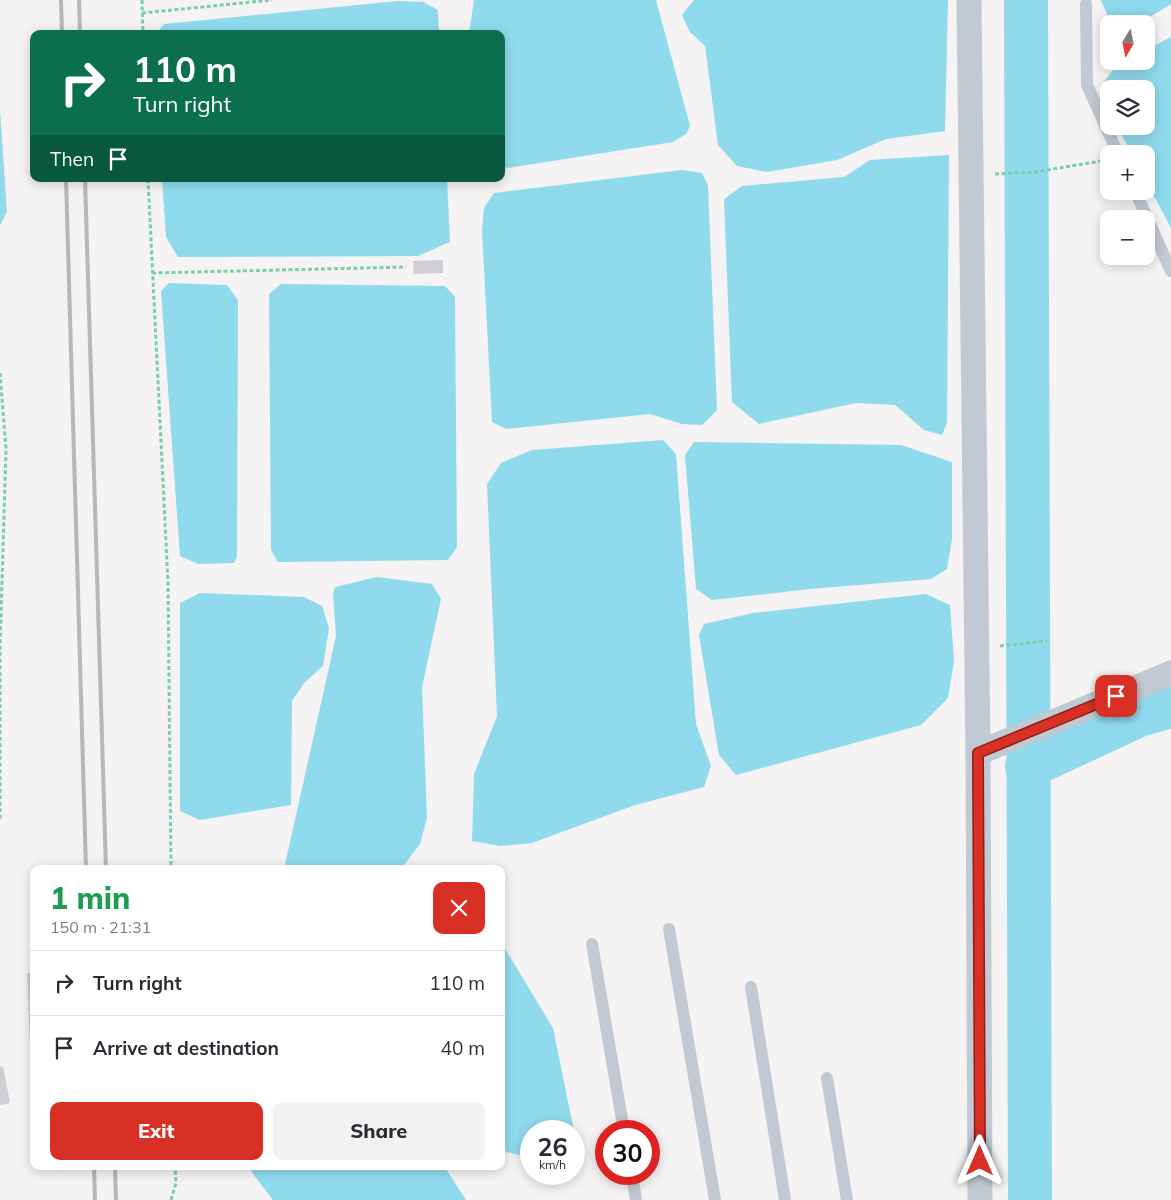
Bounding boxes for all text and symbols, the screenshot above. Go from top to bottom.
north arrow [1100,15,1155,70]
map controls [1100,15,1155,265]
text: 110 m [133,47,237,91]
icon: right [50,50,115,115]
button: layers [1100,80,1155,135]
text: Turn right [133,90,231,118]
icon: arrive [104,145,132,173]
button: + [1100,145,1155,200]
text: Then [50,147,94,171]
button: − [1100,210,1155,265]
pin [1095,675,1137,717]
icon: arrive [1102,682,1130,710]
text: 1 min [50,879,130,917]
button: close [433,882,485,934]
text: 150 m · 21:31 [50,917,151,937]
icon: right [50,969,78,997]
text: Turn right [93,971,182,995]
text: 110 m [429,971,485,995]
icon: arrive [50,1034,78,1062]
text: Arrive at destination [93,1036,279,1060]
text: 40 m [441,1036,485,1060]
button: Exit [50,1102,263,1160]
button: Share [273,1102,485,1160]
speed limit sign: 30 [595,1120,660,1185]
text: 26 [537,1131,568,1162]
position arrow [953,1134,1005,1186]
text: km/h [539,1157,566,1172]

